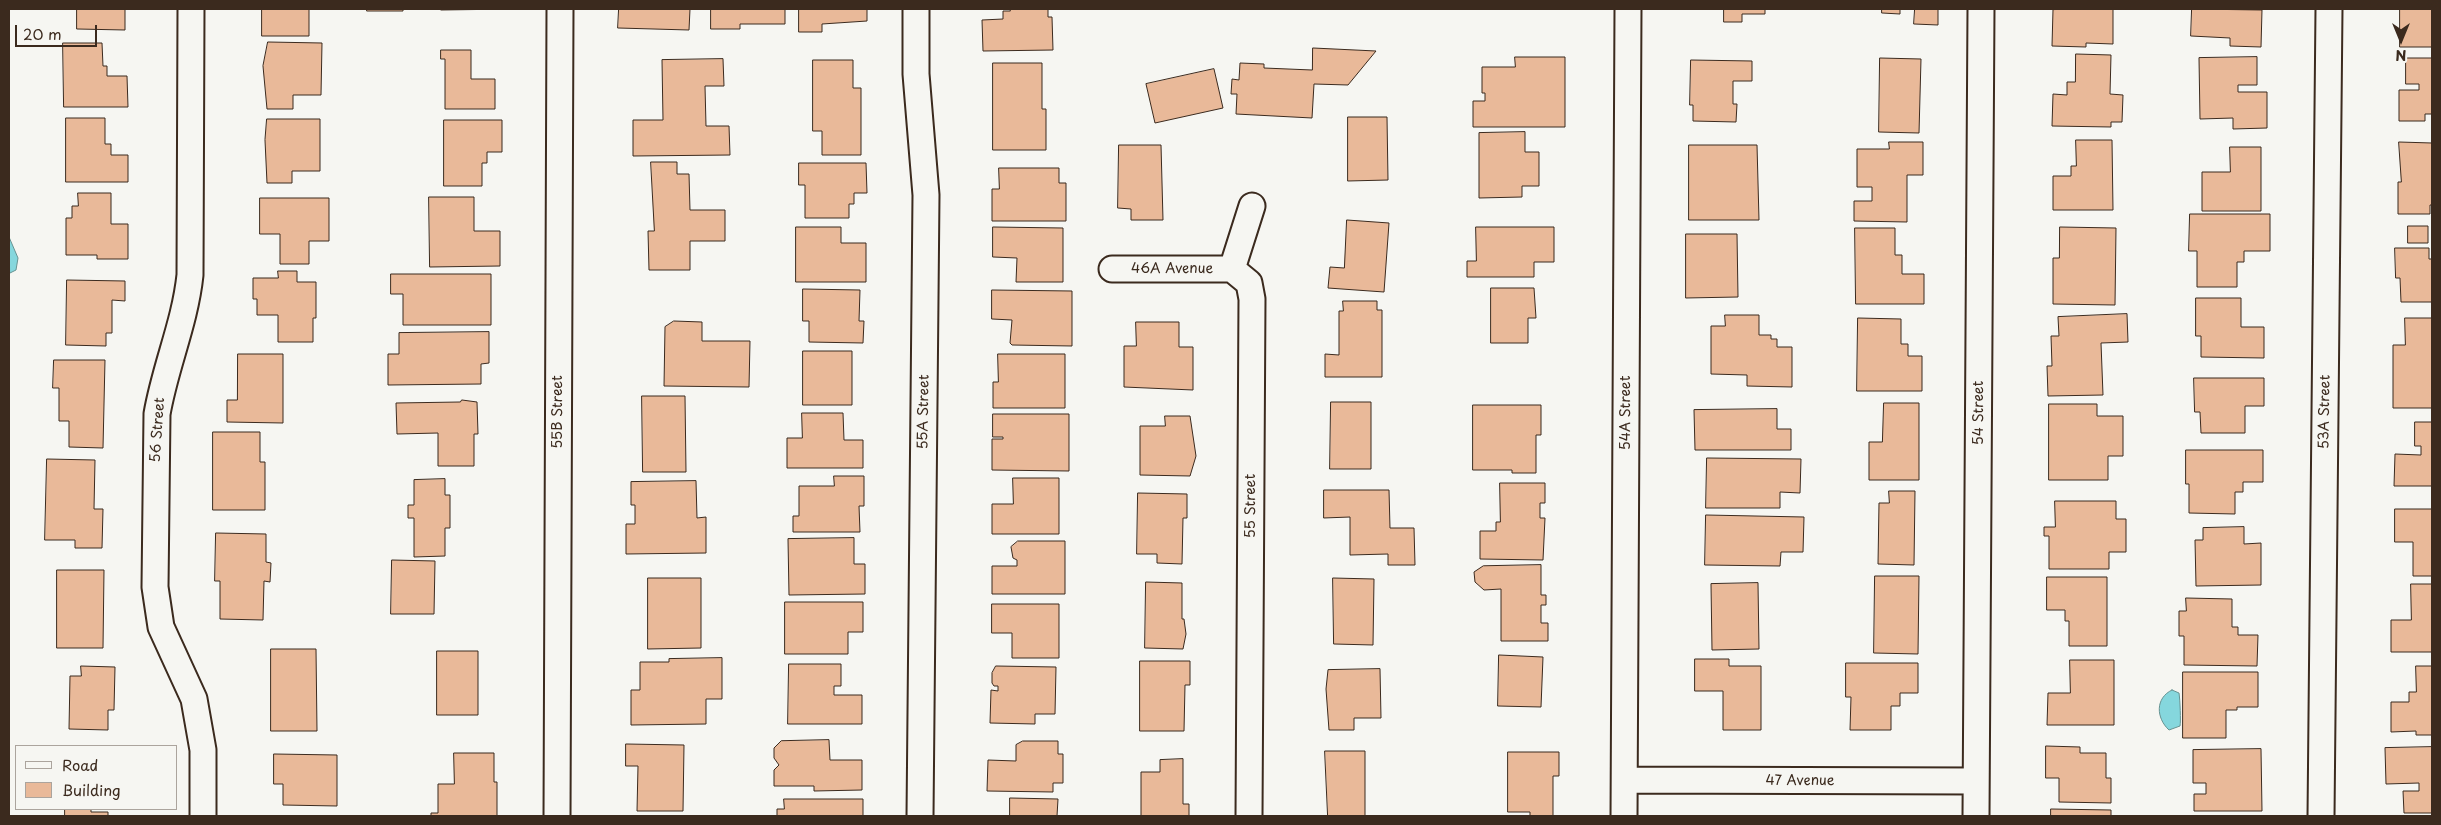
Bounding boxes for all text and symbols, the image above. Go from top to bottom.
scale bar [18,15,100,47]
north arrow [2376,15,2426,65]
text: 20 m [23,22,62,45]
text: N [2395,45,2407,66]
street label: 46A Avenue [1131,261,1213,277]
street label: 55A Street [915,374,933,450]
street label: 55B Street [550,375,566,449]
street label: 53A Street [2316,375,2334,449]
street label: 54A Street [1618,376,1634,450]
street label: 54 Street [1971,381,1987,445]
street label: 56 Street [147,397,169,463]
street label: 55 Street [1243,474,1259,538]
legend [15,745,178,810]
text: Road [62,753,98,776]
street label: 47 Avenue [1766,773,1834,789]
text: Building [62,778,121,801]

